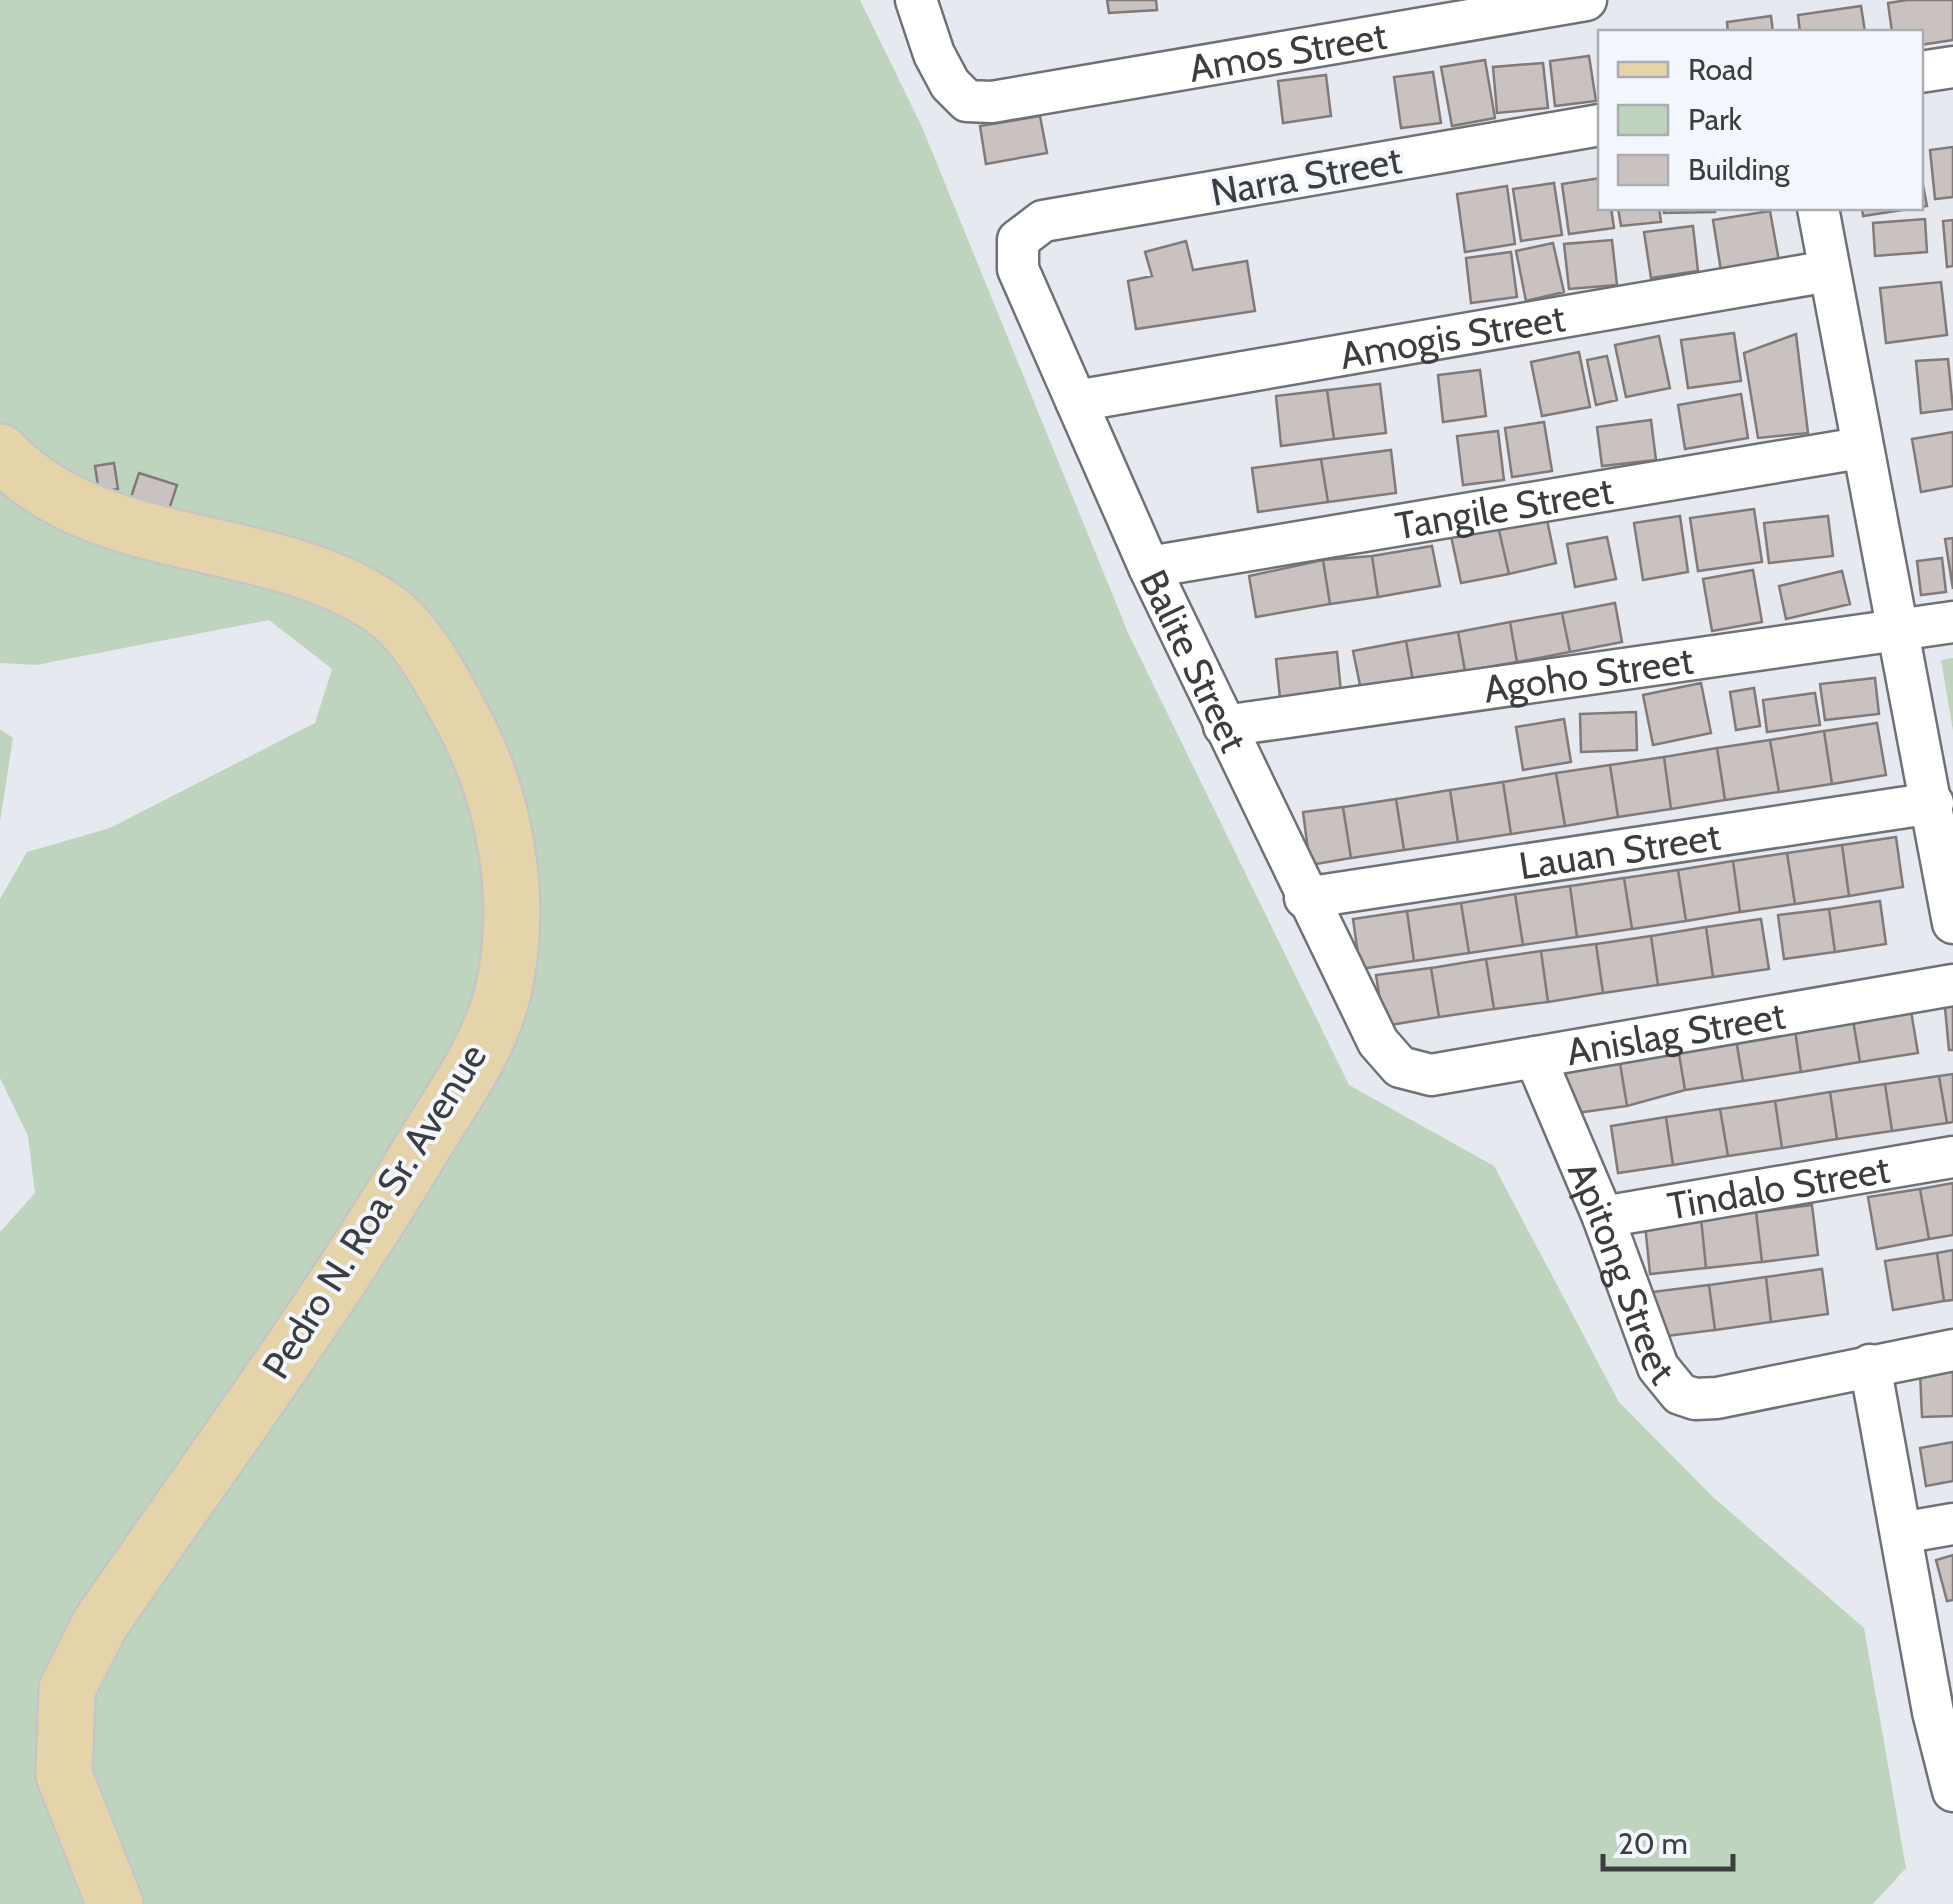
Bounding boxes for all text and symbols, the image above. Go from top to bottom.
street label: Amos Street [1185,11,1390,91]
legend [1598,30,1923,210]
text: Road [1688,51,1753,88]
text: Park [1688,101,1743,138]
street label: Narra Street [1207,136,1405,216]
text: Building [1688,151,1791,188]
street label: Amogis Street [1336,293,1569,379]
street label: Tangile Street [1392,466,1616,549]
street label: Balite Street [1130,562,1258,759]
street label: Agoho Street [1481,636,1696,712]
street label: Lauan Street [1516,812,1723,889]
street label: Anislag Street [1563,991,1789,1075]
street label: Pedro N. Roa Sr. Avenue [252,1035,496,1387]
street label: Tindalo Street [1664,1145,1893,1229]
street label: Apitong Street [1559,1154,1686,1393]
scale bar [1603,1809,1733,1871]
text: 20 m [1618,1825,1688,1862]

